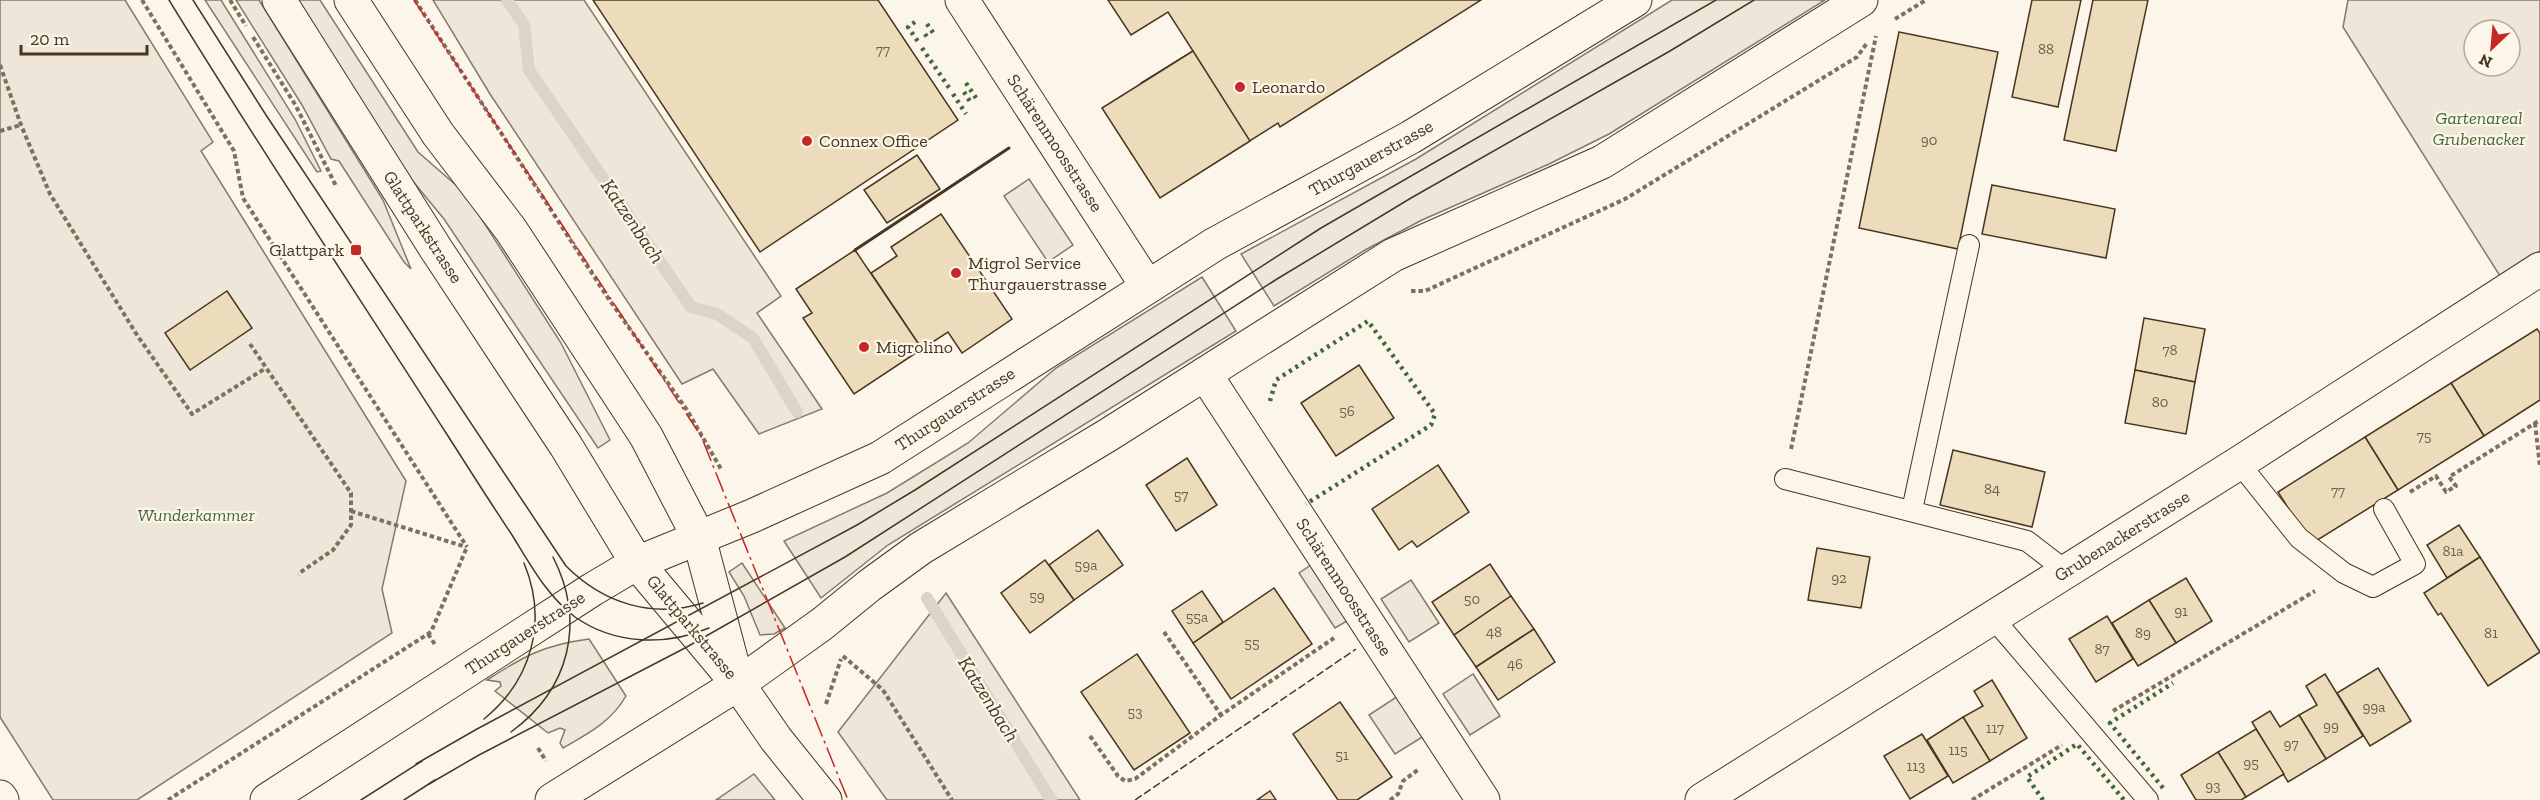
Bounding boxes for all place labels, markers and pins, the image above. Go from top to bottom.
place label: Leonardo [1252,76,1325,98]
marker: Leonardo [1233,80,1247,94]
place label: Connex Office [819,130,928,152]
marker: Connex Office [800,134,814,148]
place label: Glattpark [269,239,345,261]
marker: Glattpark [349,243,363,257]
place label: Migrol Service Thurgauerstrasse [968,252,1107,295]
marker: Migrol Service Thurgauerstrasse [949,266,963,280]
place label: Migrolino [876,336,953,358]
marker: Migrolino [857,340,871,354]

